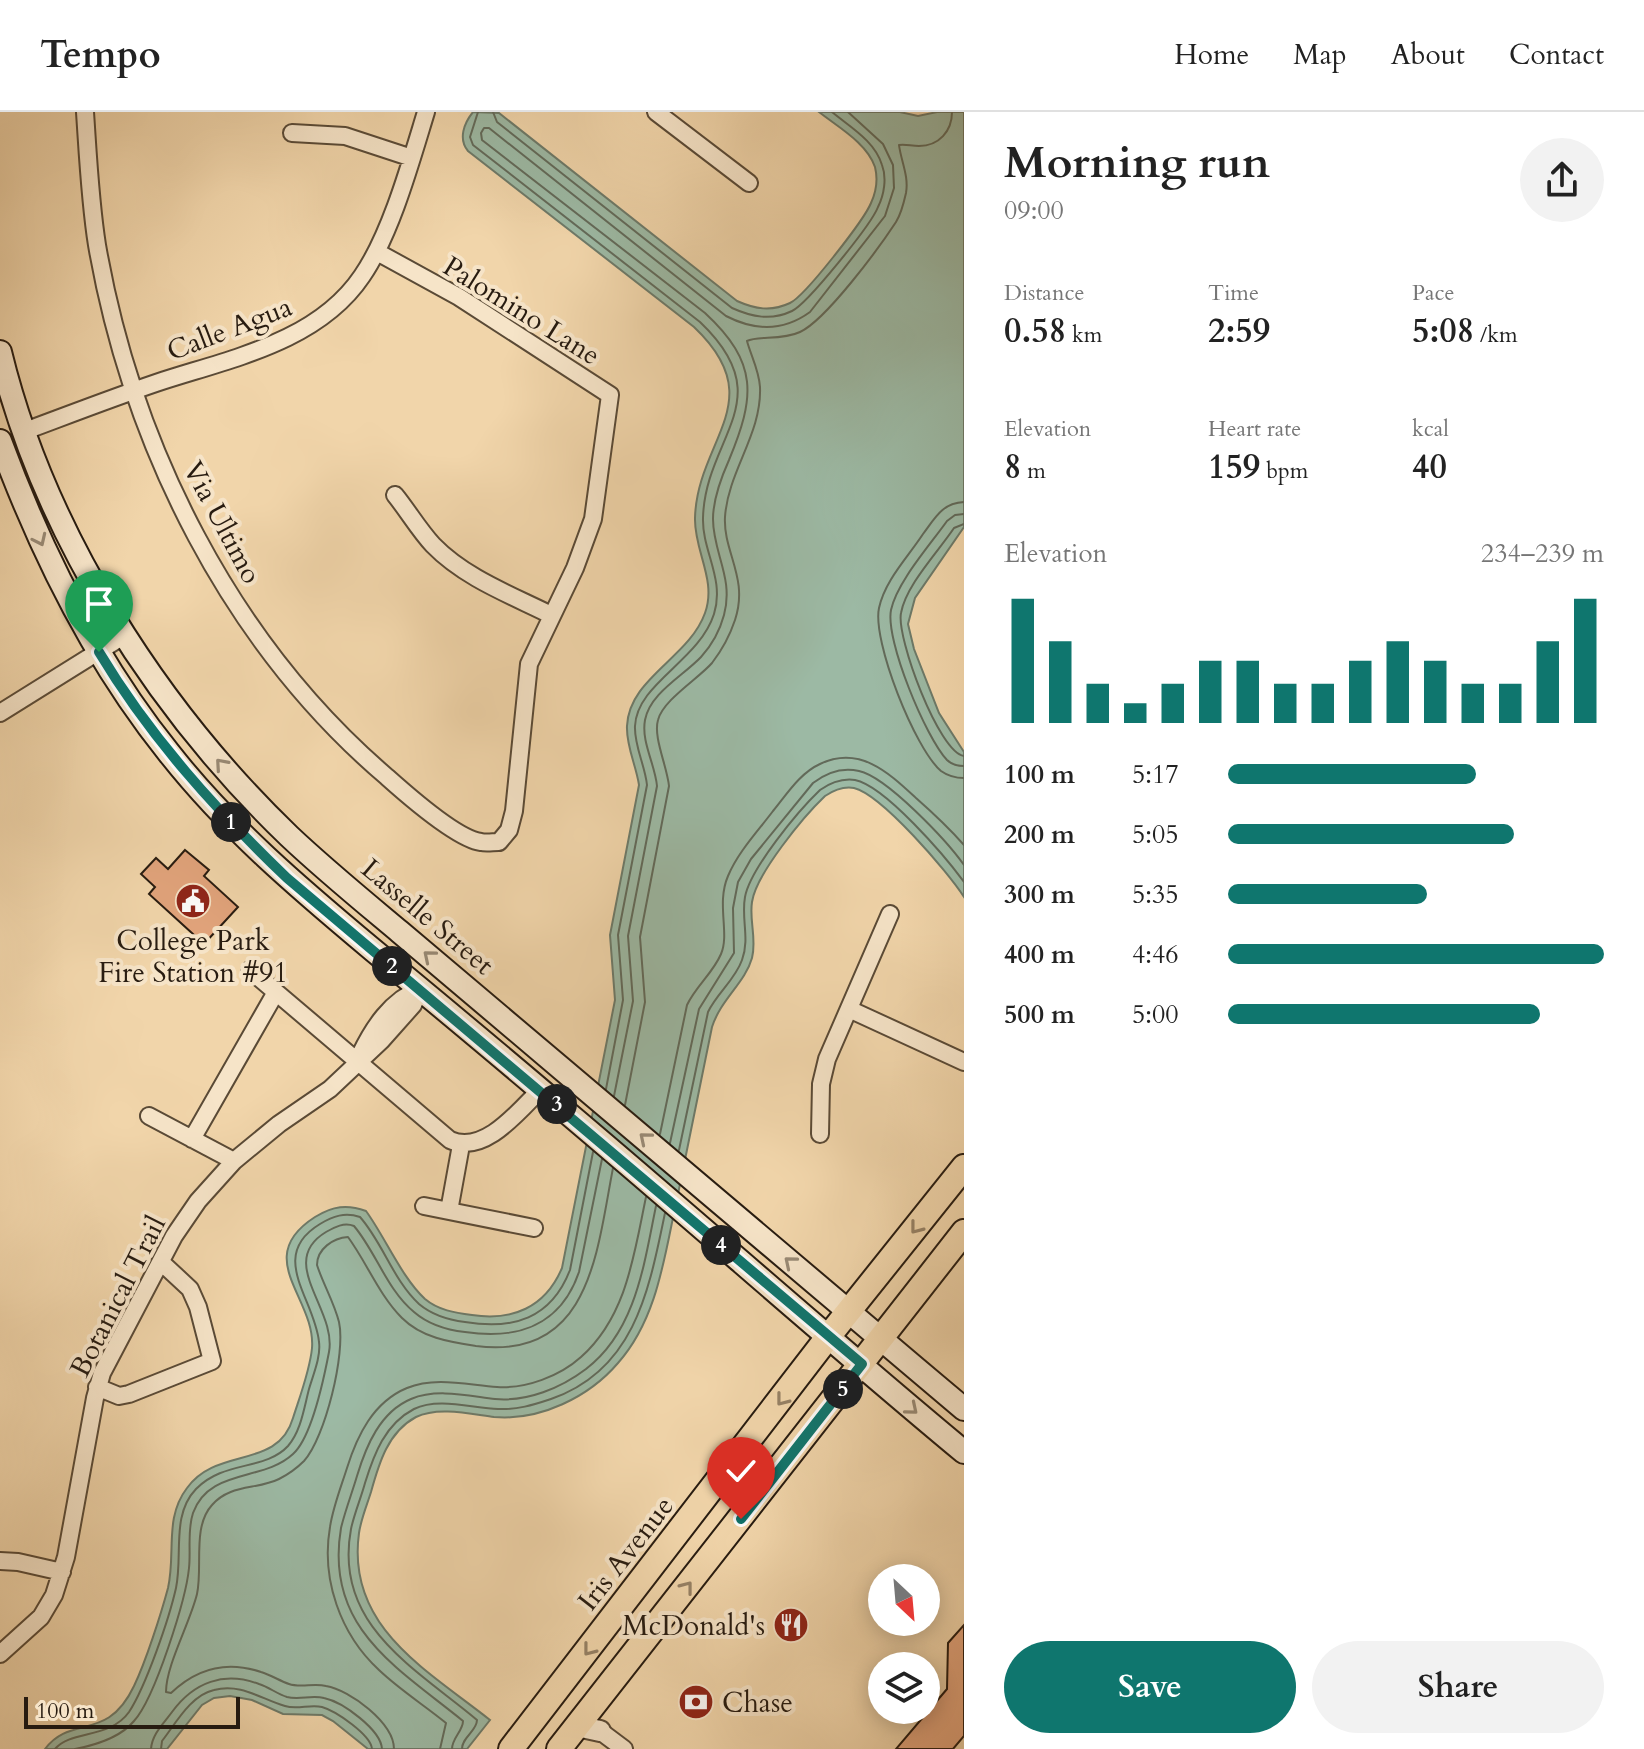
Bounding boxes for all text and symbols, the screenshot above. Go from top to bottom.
text: Tempo [40,29,161,81]
text: Home [1174,36,1249,74]
text: Map [1293,36,1347,74]
text: About [1391,36,1465,74]
text: Contact [1509,36,1604,74]
text: Morning run [1004,133,1270,193]
button: share [1520,138,1604,222]
text: 09:00 [1004,193,1064,228]
street label: Palomino Lane [436,247,607,374]
text: Distance [1004,278,1084,308]
text: Time [1208,278,1259,308]
text: Pace [1412,278,1455,308]
street label: Calle Agua [161,288,297,370]
text: 0.58 [1004,308,1066,354]
text: 2:59 [1208,308,1270,354]
text: 5:08 [1412,308,1474,354]
text: km [1066,320,1102,350]
text: /km [1474,320,1518,350]
text: Elevation [1004,414,1091,444]
text: Heart rate [1208,414,1301,444]
text: kcal [1412,414,1449,444]
text: 8 [1004,444,1021,490]
text: 159 [1208,444,1260,490]
text: 40 [1412,444,1447,490]
street label: Via Ultimo [174,455,270,590]
text: m [1021,456,1046,486]
text: bpm [1260,456,1308,486]
one-way arrow [30,531,46,546]
text: Elevation [1004,536,1107,571]
text: 234–239 m [1481,536,1604,571]
pin [65,570,133,652]
icon: arrive [77,582,121,626]
text: 100 m [1004,757,1075,792]
text: 5:17 [1132,757,1179,792]
one-way arrow [216,759,231,773]
pin: 1 [211,802,251,842]
text: 1 [225,807,237,837]
text: 200 m [1004,817,1075,852]
text: 5:05 [1132,817,1179,852]
street label: Lasselle Street [353,850,502,984]
text: 300 m [1004,877,1075,912]
text: 5:35 [1132,877,1179,912]
public building icon: College Park Fire Station #91 [174,882,212,920]
place label: College Park Fire Station #91 [98,922,288,992]
text: 400 m [1004,937,1075,972]
text: 4:46 [1132,937,1179,972]
pin: 2 [372,946,412,986]
text: 2 [386,951,398,981]
one-way arrow [423,951,438,966]
text: 500 m [1004,997,1075,1032]
text: 5:00 [1132,997,1179,1032]
pin: 3 [537,1084,577,1124]
text: 3 [551,1089,563,1119]
one-way arrow [639,1133,654,1148]
street label: Botanical Trail [61,1209,175,1384]
one-way arrow [911,1219,925,1234]
pin: 4 [701,1225,741,1265]
text: 4 [715,1230,727,1260]
one-way arrow [785,1257,799,1272]
pin: 5 [823,1369,863,1409]
text: 5 [837,1374,849,1404]
one-way arrow [777,1391,791,1405]
one-way arrow [903,1399,917,1414]
pin [707,1437,775,1519]
icon: check [719,1449,763,1493]
street label: Iris Avenue [569,1489,682,1619]
north arrow [868,1564,940,1636]
map controls [868,1564,940,1724]
one-way arrow [677,1581,691,1596]
restaurant icon: McDonald's [772,1606,810,1644]
place label: McDonald's [622,1607,765,1645]
one-way arrow [584,1641,598,1656]
button: Save [1004,1641,1296,1733]
button: Share [1312,1641,1604,1733]
button: layers [868,1652,940,1724]
bank icon: Chase [677,1683,715,1721]
place label: Chase [722,1684,793,1722]
scale bar [24,1693,240,1729]
text: 100 m [36,1696,94,1726]

